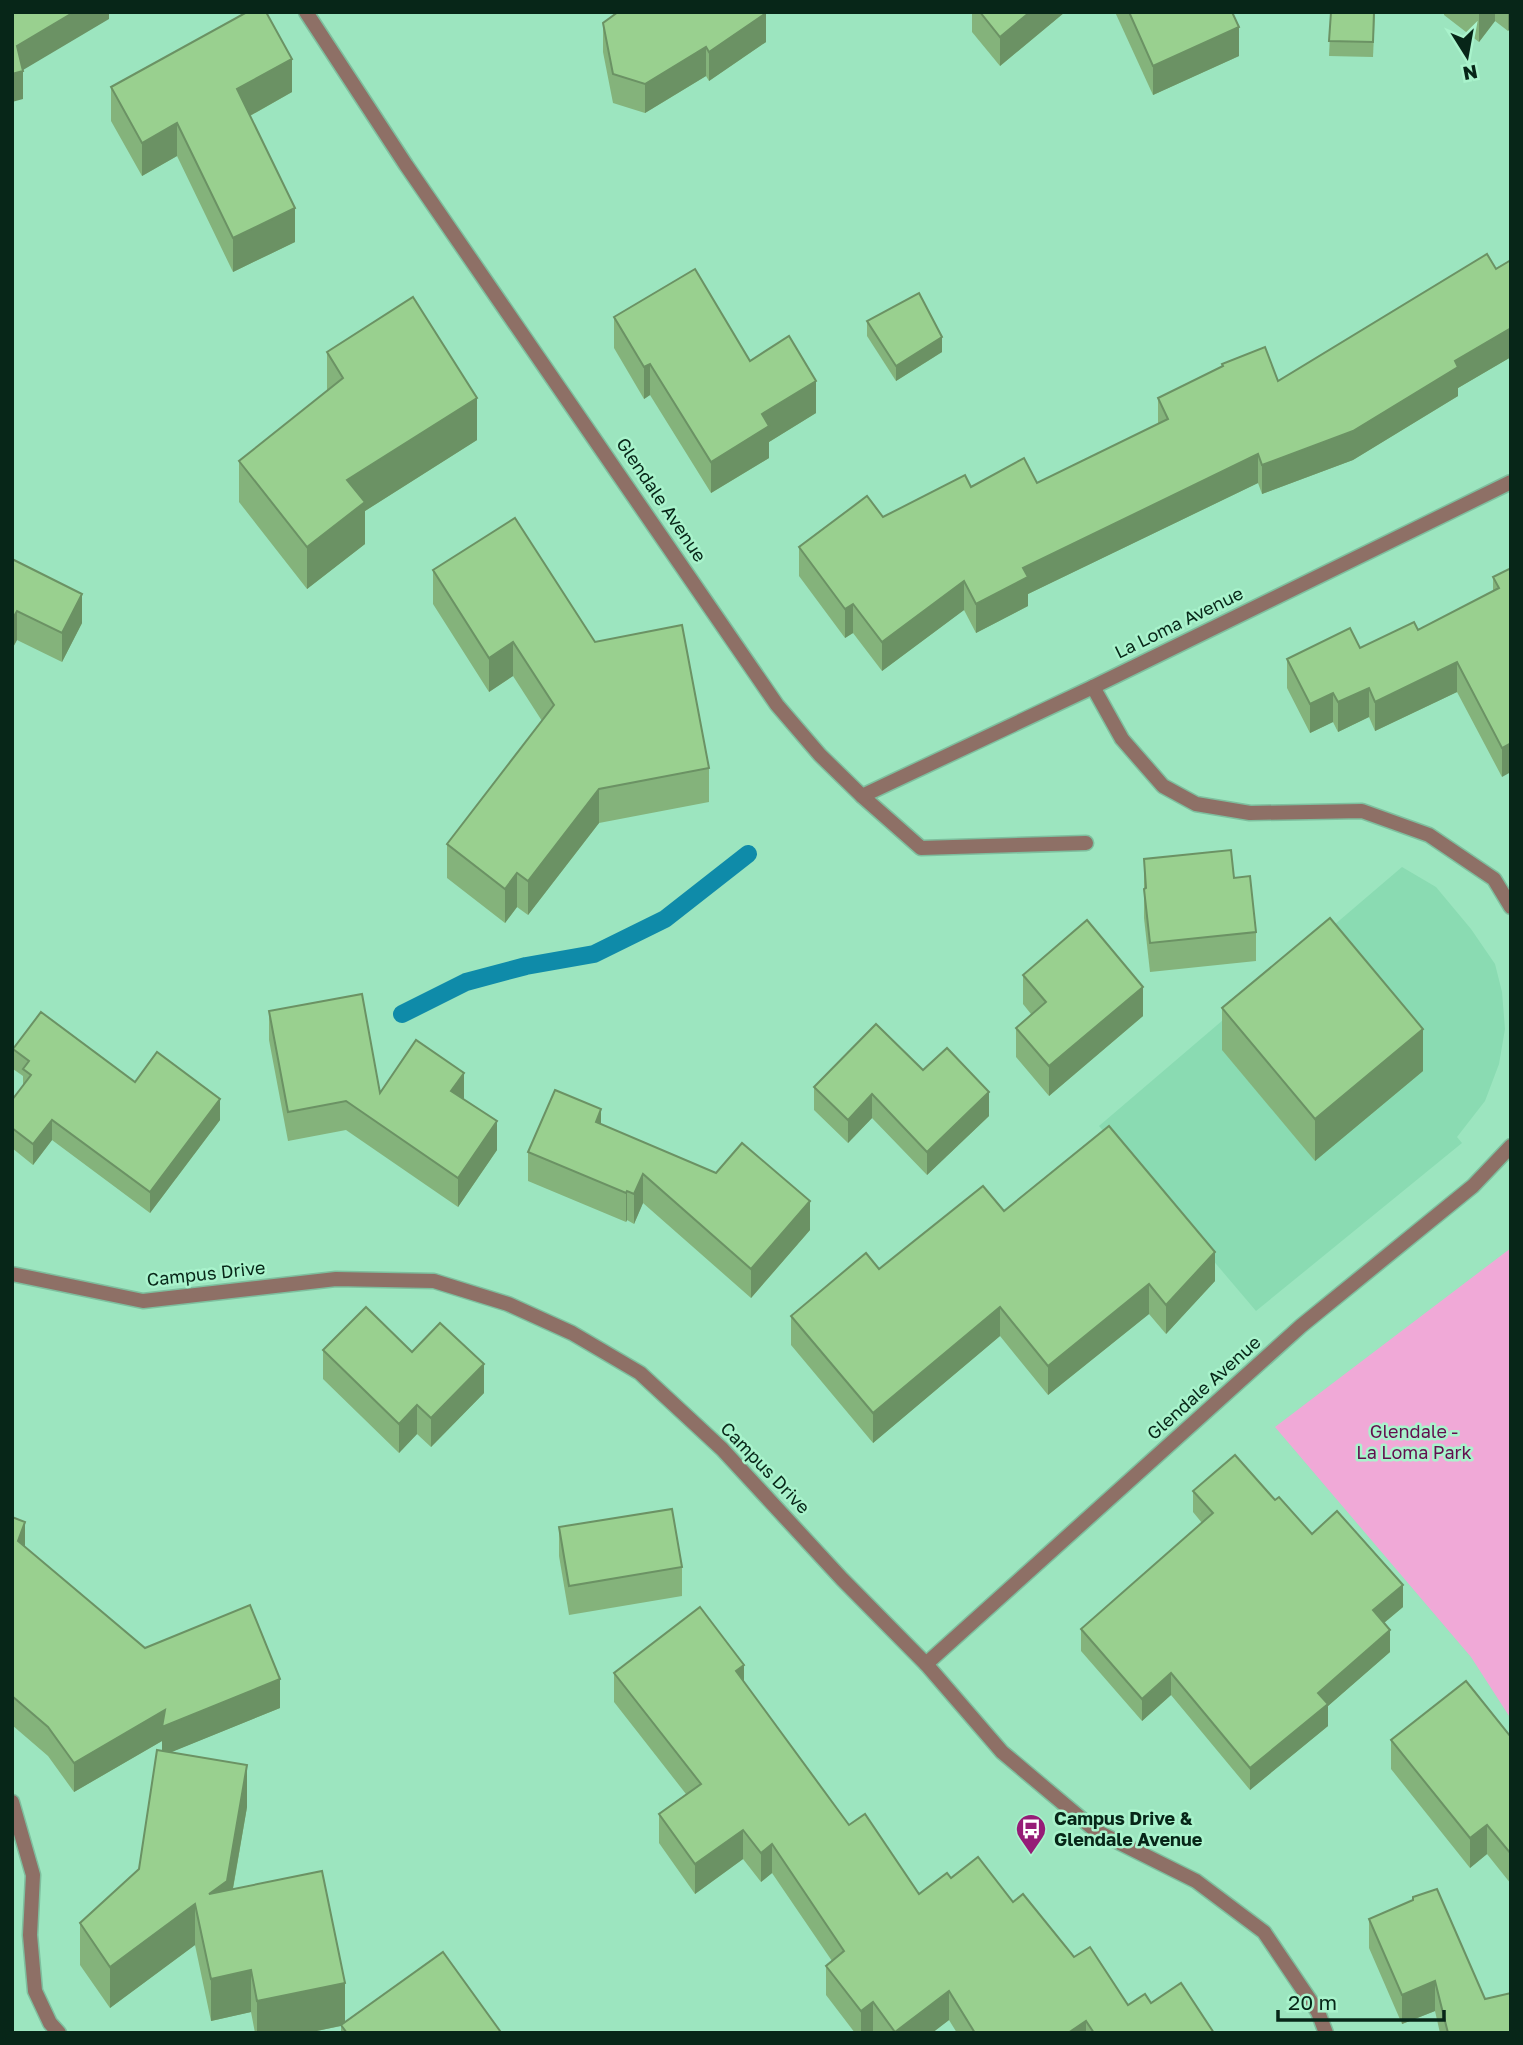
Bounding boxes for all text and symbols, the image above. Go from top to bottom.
north arrow [1432,21,1502,91]
text: N [1461,61,1480,86]
street label: Glendale Avenue [612,433,712,566]
street label: La Loma Avenue [1111,581,1246,663]
street label: Campus Drive [146,1256,266,1290]
street label: Glendale Avenue [1142,1331,1265,1444]
street label: Campus Drive [716,1417,815,1518]
park label: Glendale - La Loma Park [1356,1420,1472,1463]
place label: Campus Drive & Glendale Avenue [1054,1807,1203,1850]
bus stop icon: Campus Drive & Glendale Avenue [1014,1812,1048,1856]
scale bar [1278,1979,1444,2023]
text: 20 m [1288,1989,1337,2015]

